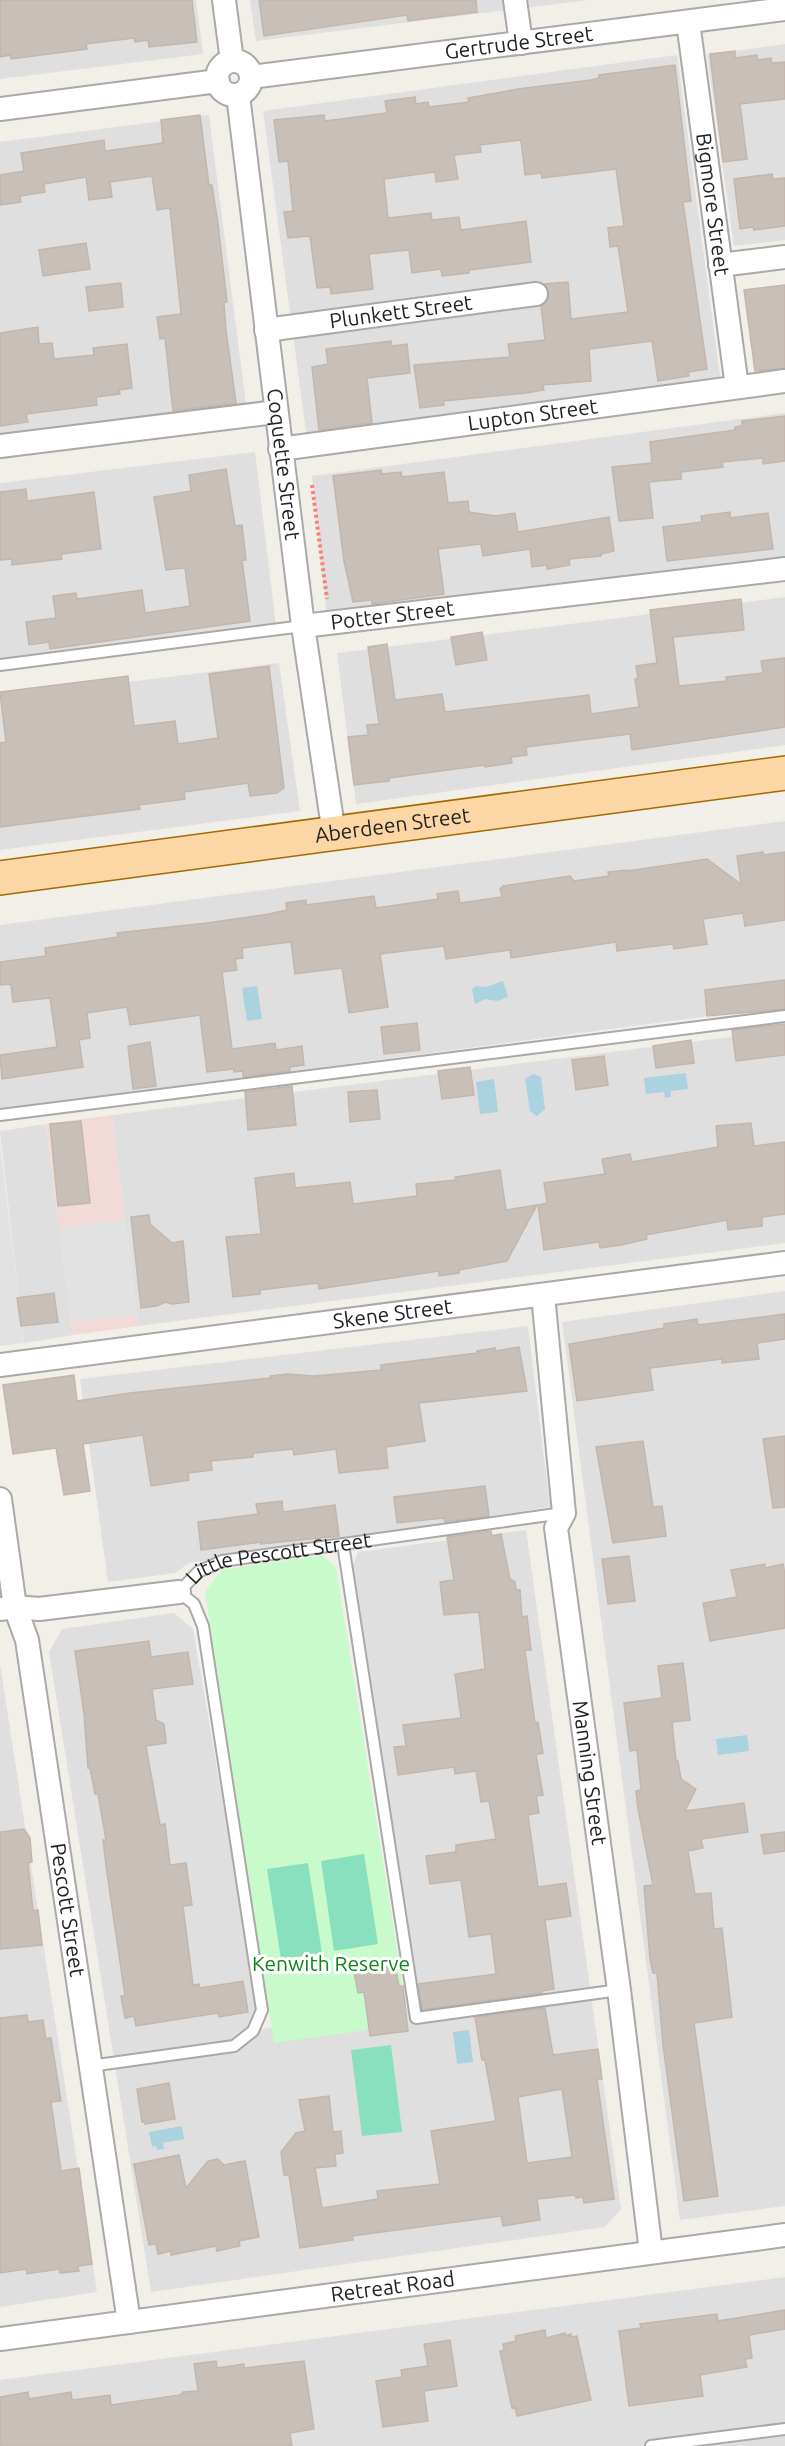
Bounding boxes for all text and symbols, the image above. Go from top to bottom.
street label: Gertrude Street [443,21,594,63]
street label: Bigmore Street [692,131,735,277]
street label: Plunkett Street [328,290,474,332]
street label: Coquette Street [263,387,305,541]
street label: Lupton Street [466,393,599,435]
street label: Potter Street [329,595,455,634]
street label: Aberdeen Street [313,802,472,847]
street label: Skene Street [332,1293,454,1333]
street label: Little Pescott Street [180,1527,373,1588]
street label: Manning Street [569,1699,612,1846]
street label: Pescott Street [47,1841,90,1978]
park label: Kenwith Reserve [252,1951,410,1975]
street label: Retreat Road [329,2266,456,2306]

